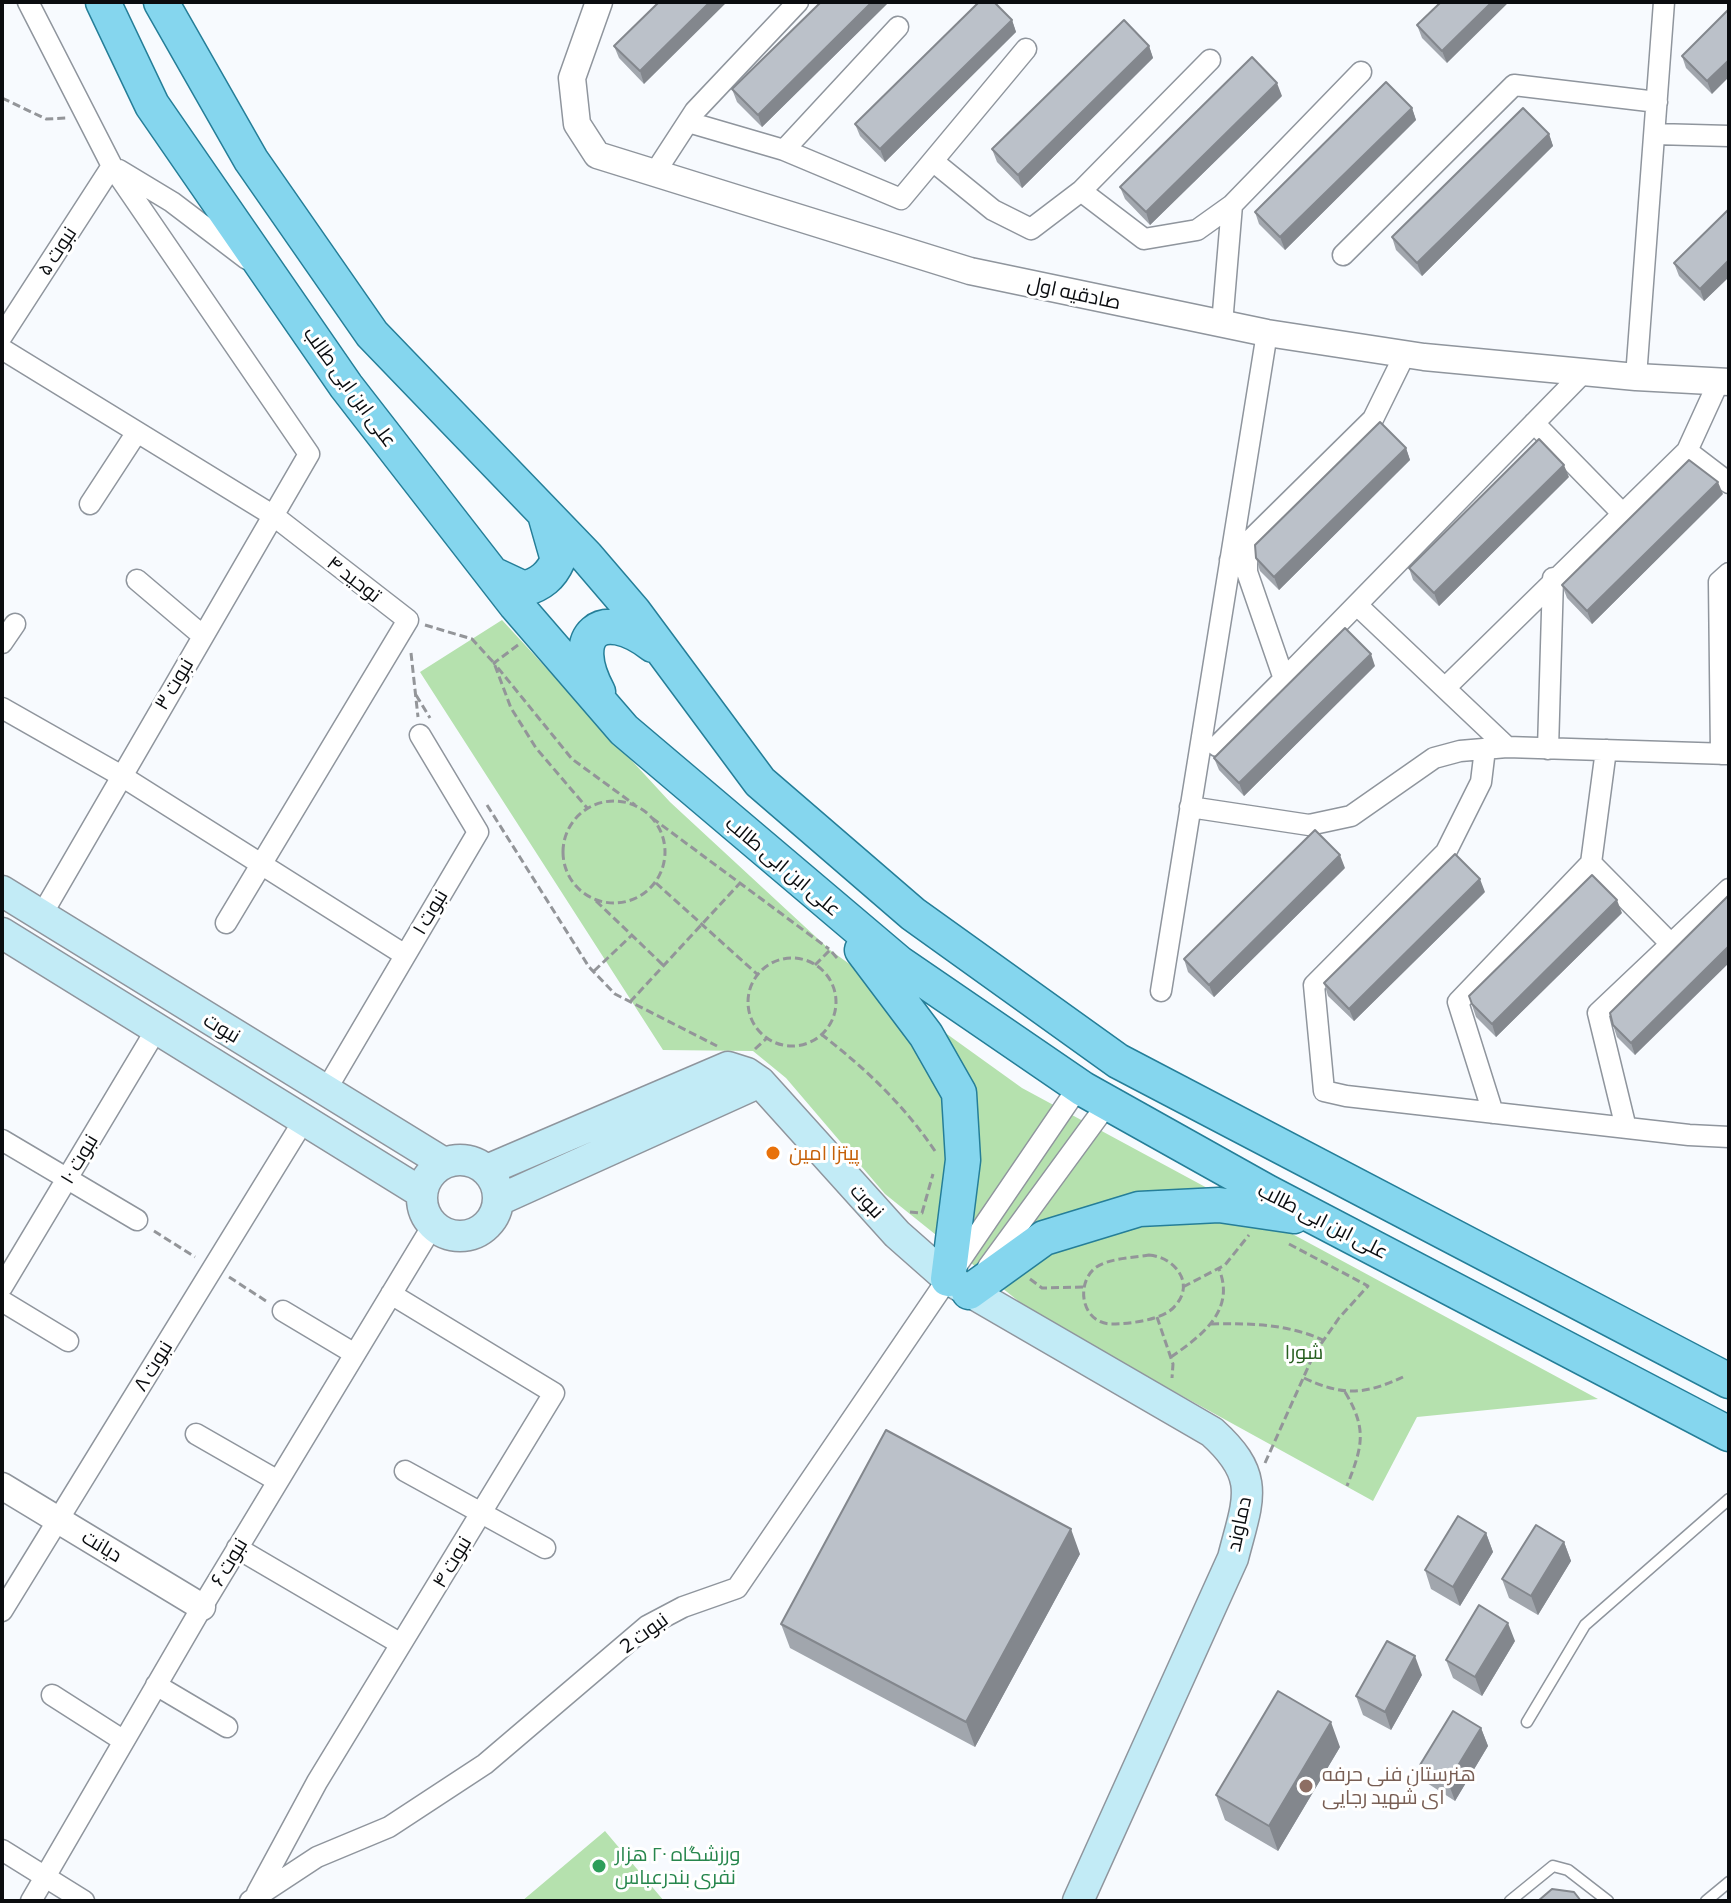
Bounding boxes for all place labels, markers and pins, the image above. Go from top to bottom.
place label: پیتزا امین [789,1141,859,1165]
marker: پیتزا امین [764,1144,782,1162]
place label: هنرستان فنی حرفه ای شهید رجایی [1322,1762,1476,1809]
marker: هنرستان فنی حرفه ای شهید رجایی [1297,1777,1315,1795]
place label: ورزشگاه ۲۰ هزار نفری بندرعباس [615,1842,740,1889]
marker: ورزشگاه ۲۰ هزار نفری بندرعباس [590,1857,608,1875]

